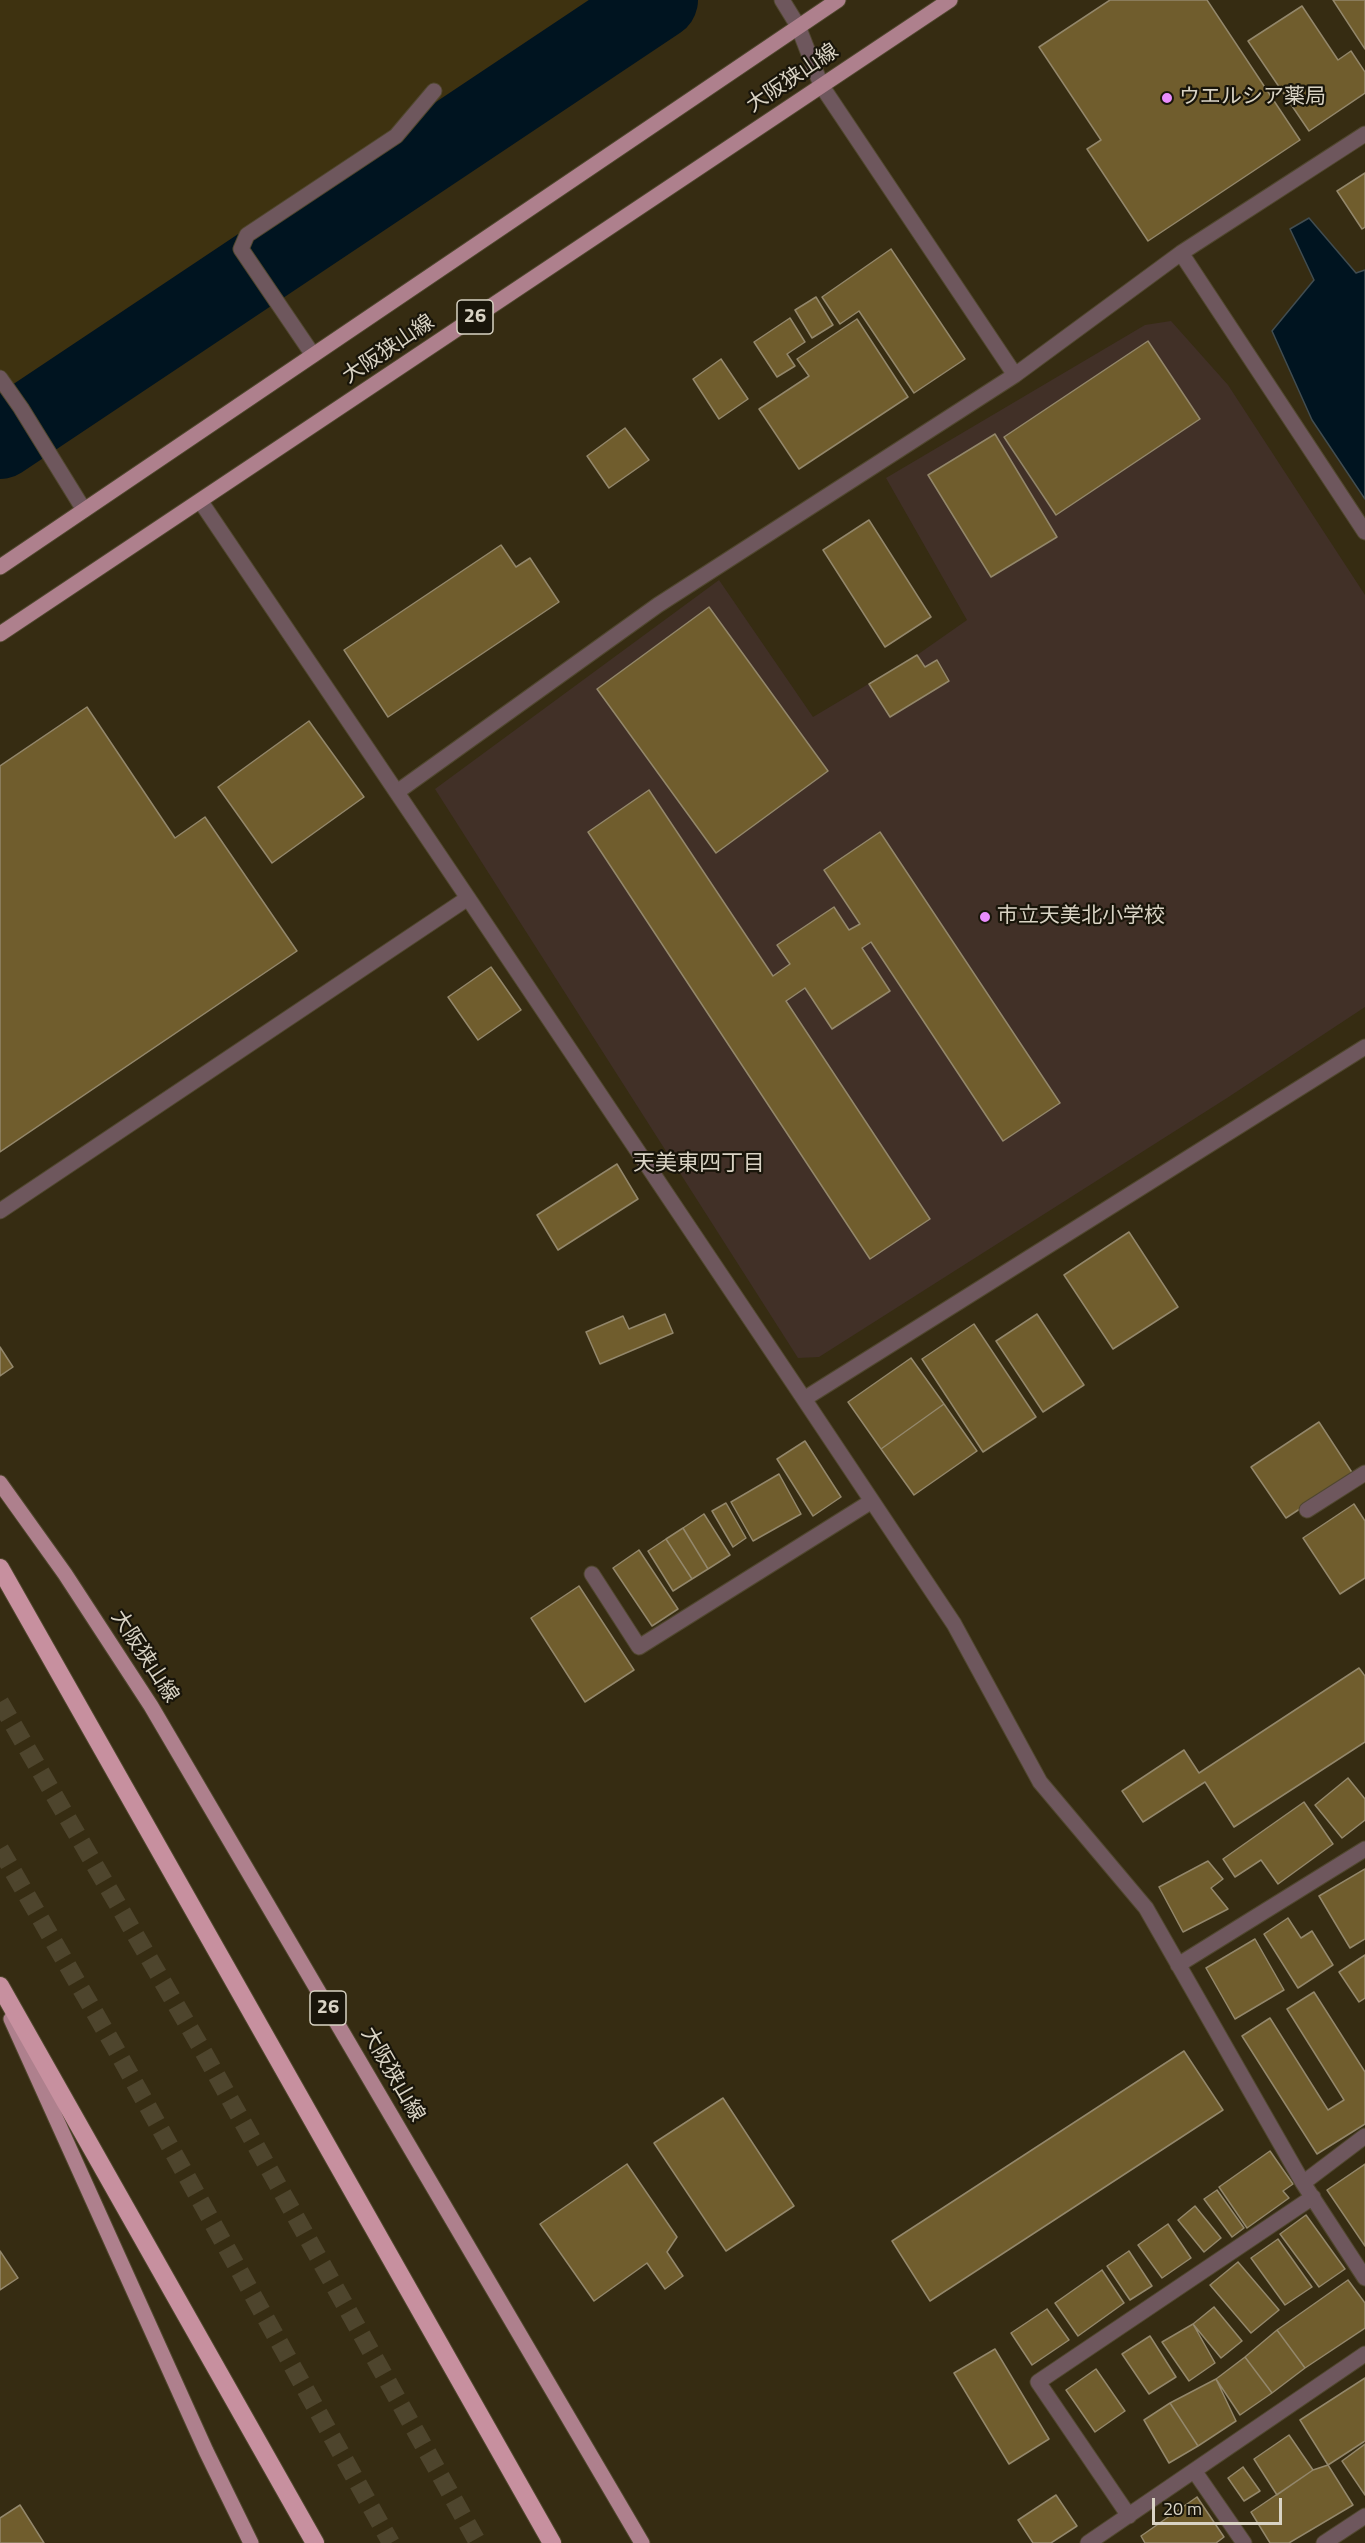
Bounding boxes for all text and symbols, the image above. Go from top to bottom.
street label: 大阪狭山線 [742,39,844,119]
place label: ウエルシア薬局 [1179,85,1326,111]
marker: ウエルシア薬局 [1160,91,1174,105]
road number: 26 [457,300,493,334]
street label: 大阪狭山線 [338,310,440,390]
place label: 市立天美北小学校 [997,904,1165,930]
marker: 市立天美北小学校 [978,910,992,924]
district label: 天美東四丁目 [633,1152,765,1178]
street label: 大阪狭山線 [105,1606,183,1708]
road number: 26 [310,1991,346,2025]
street label: 大阪狭山線 [355,2023,429,2127]
scale bar [1155,2486,1286,2524]
text: 20 m [1163,2495,1202,2522]

